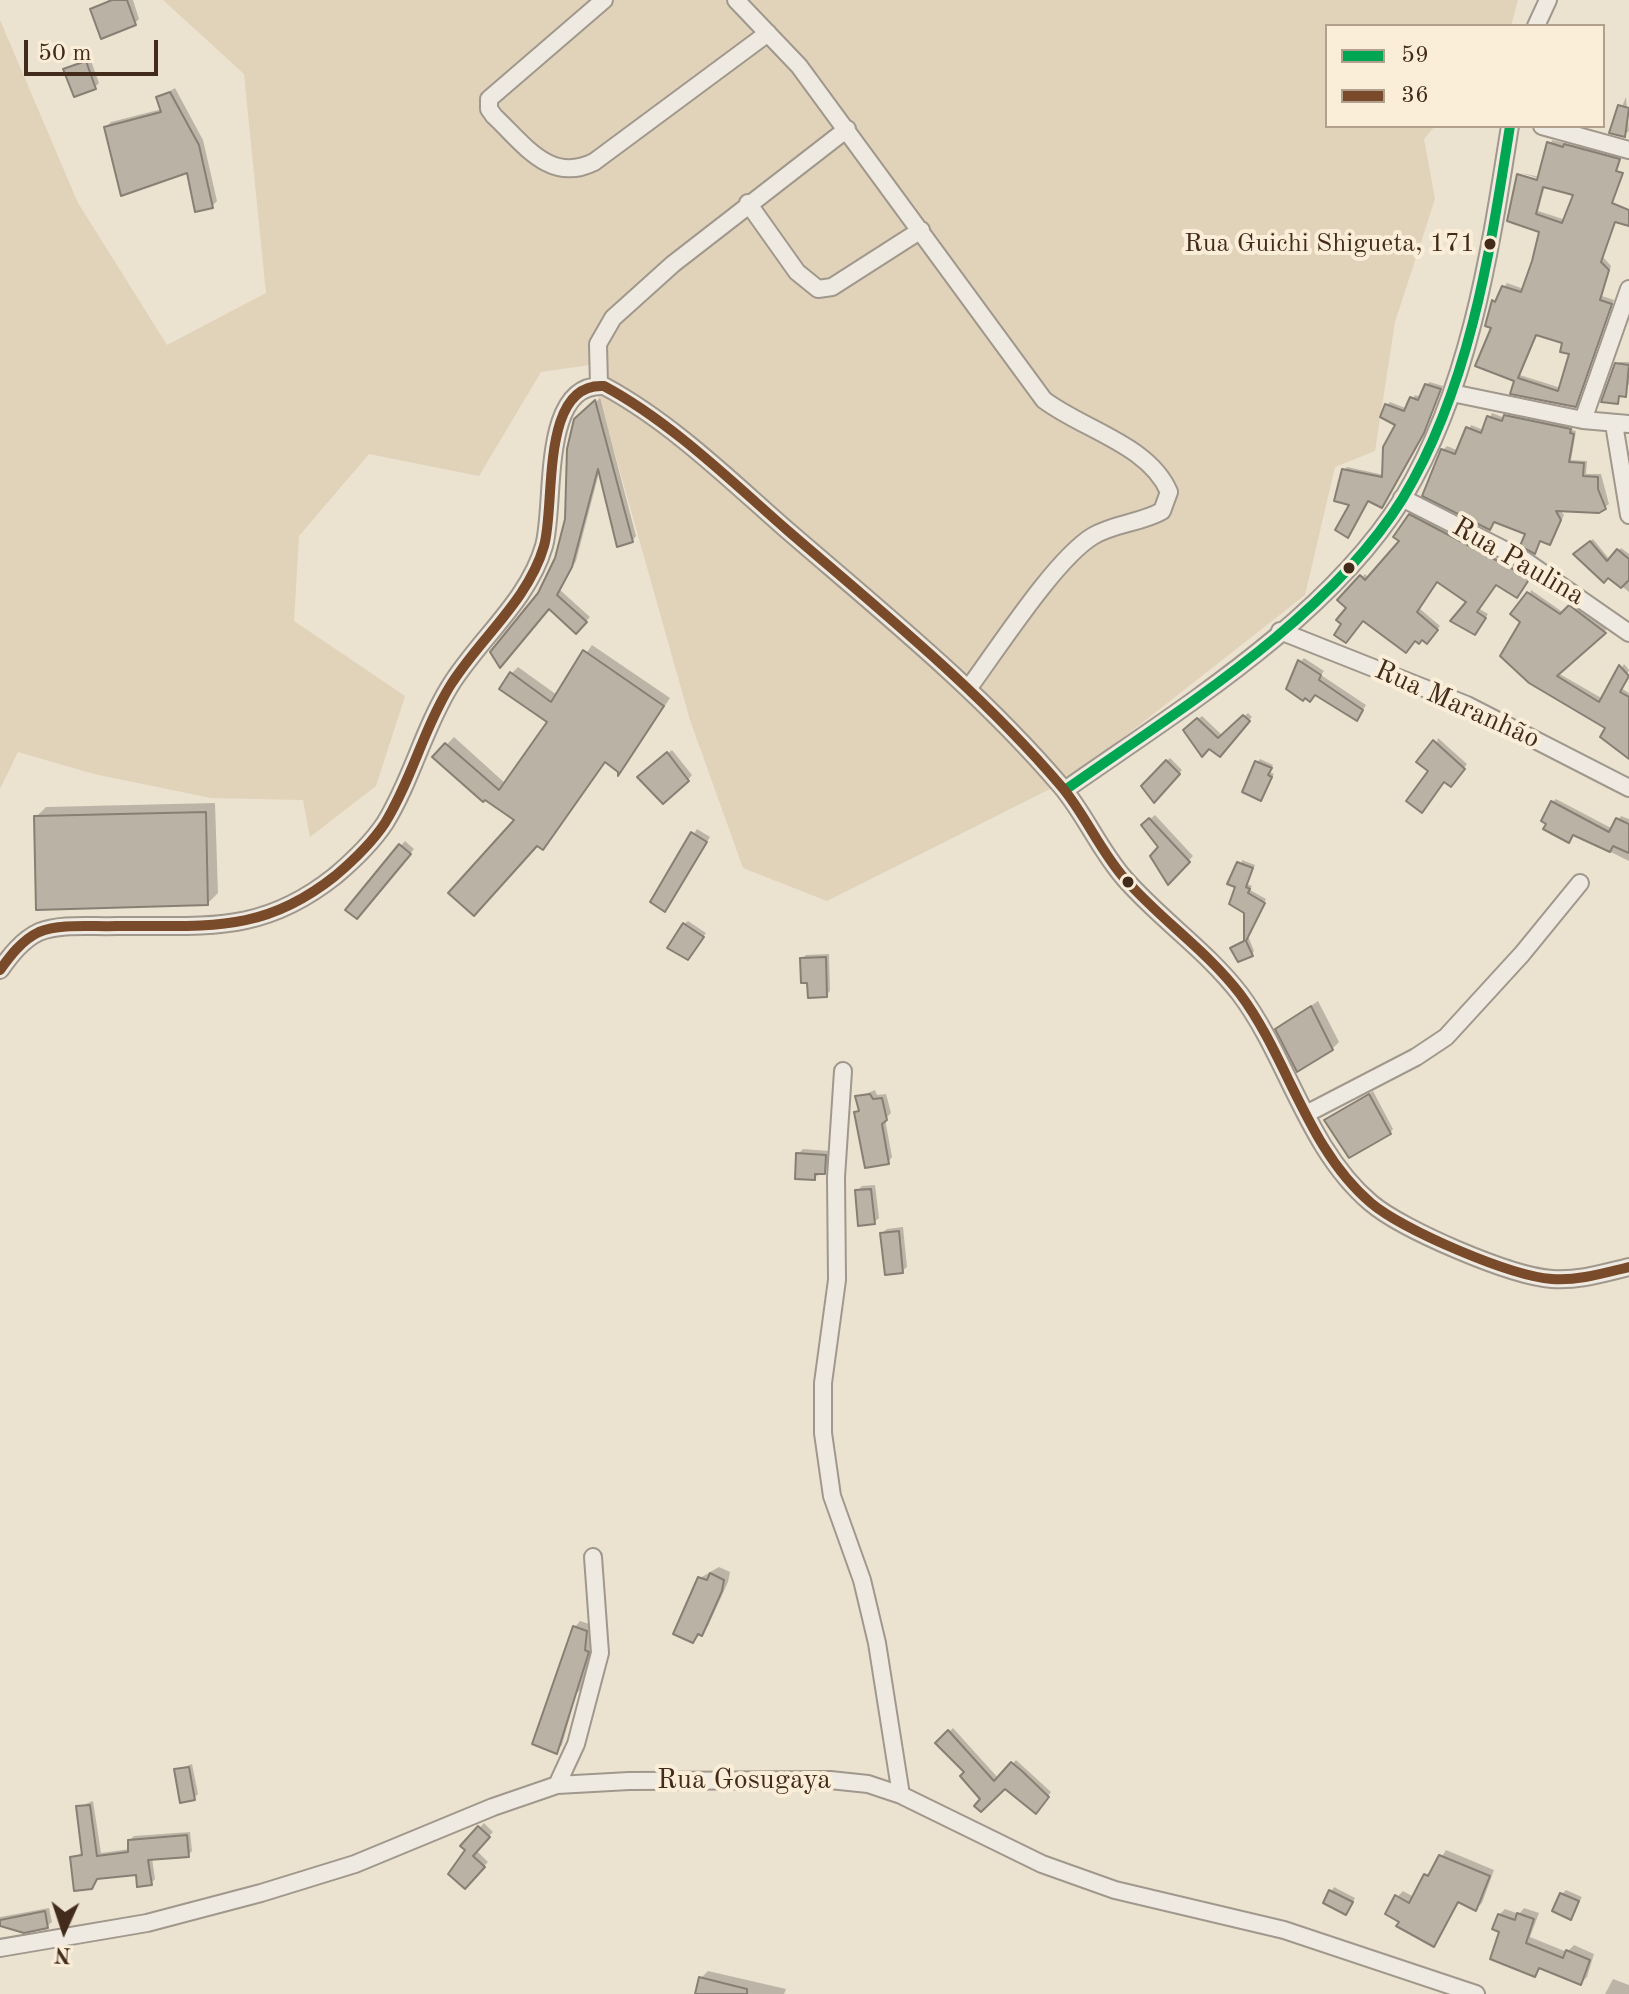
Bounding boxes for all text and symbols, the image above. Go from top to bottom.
scale bar [28,24,162,74]
legend [1325,24,1605,128]
text: 50 m [38,42,92,66]
text: 59 [1401,44,1429,68]
text: 36 [1401,84,1429,108]
place label: Rua Guichi Shigueta, 171 [1184,228,1475,260]
marker: Rua Guichi Shigueta, 171 [1482,236,1498,252]
street label: Rua Paulina [1446,511,1590,613]
unlabelled marker [1341,560,1357,576]
street label: Rua Maranhão [1369,654,1545,756]
unlabelled marker [1120,874,1136,890]
street label: Rua Gosugaya [657,1764,831,1798]
north arrow [24,1890,104,1970]
text: N [54,1943,72,1965]

